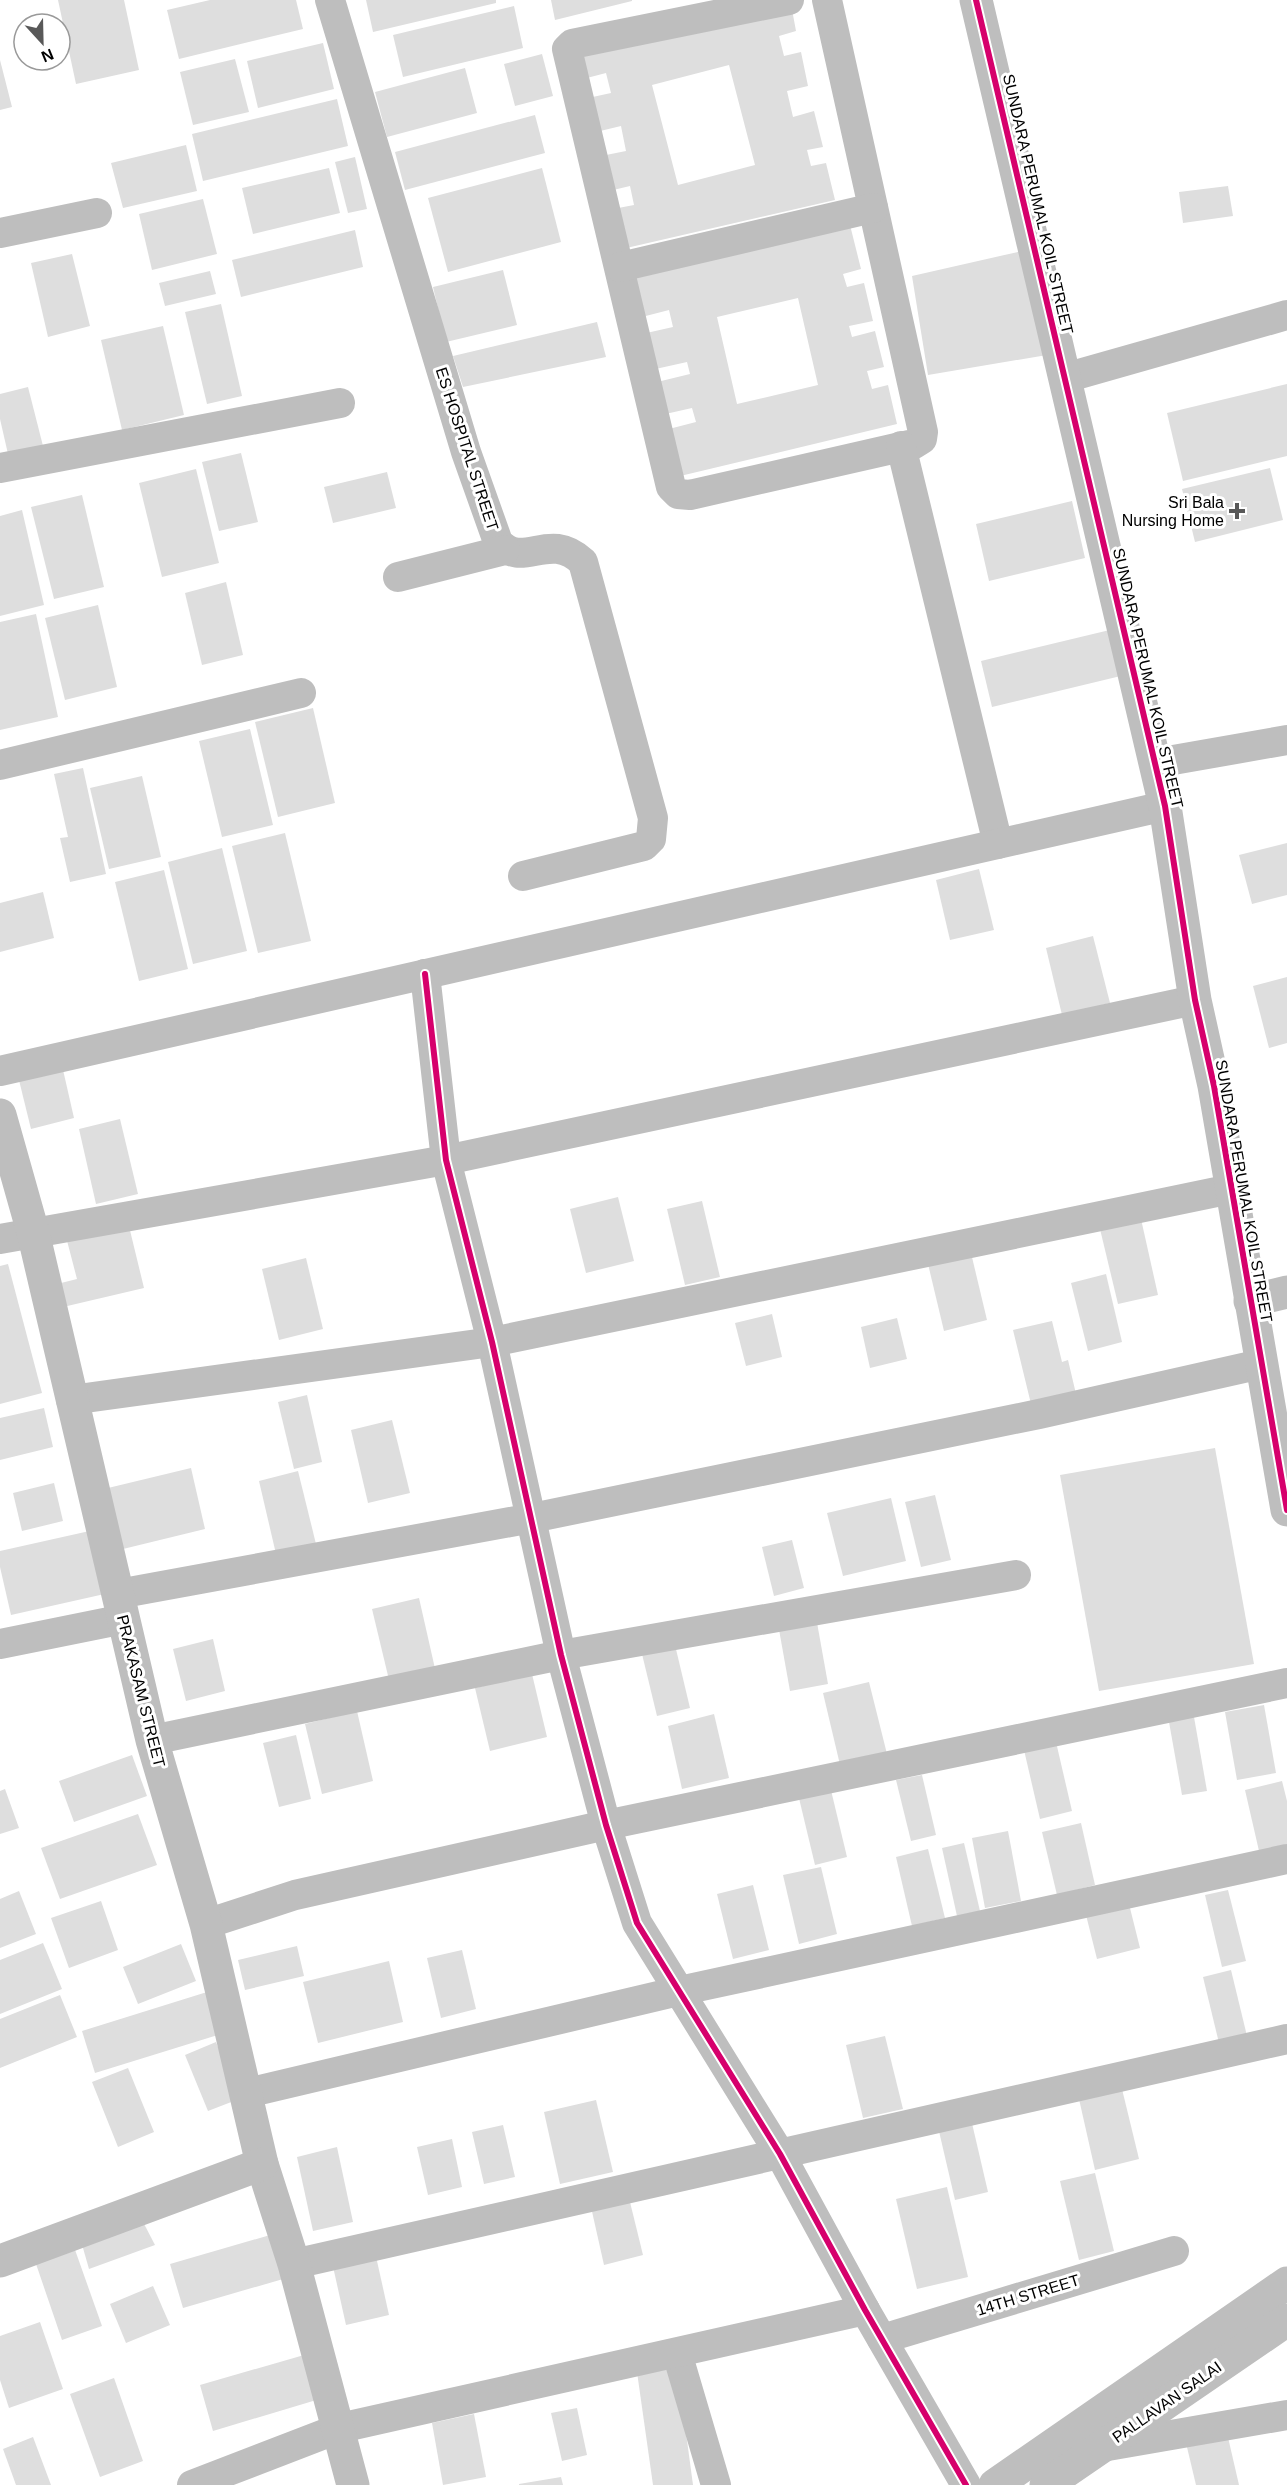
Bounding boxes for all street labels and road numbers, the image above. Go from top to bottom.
street label: SUNDARA PERUMAL KOIL STREET [1000,72,1076,336]
street label: ES HOSPITAL STREET [433,365,502,533]
street label: SUNDARA PERUMAL KOIL STREET [1110,546,1186,810]
street label: SUNDARA PERUMAL KOIL STREET [1212,1058,1276,1324]
street label: PRAKASAM STREET [114,1613,168,1769]
street label: 14TH STREET [975,2271,1082,2319]
street label: PALLAVAN SALAI [1109,2358,1225,2446]

